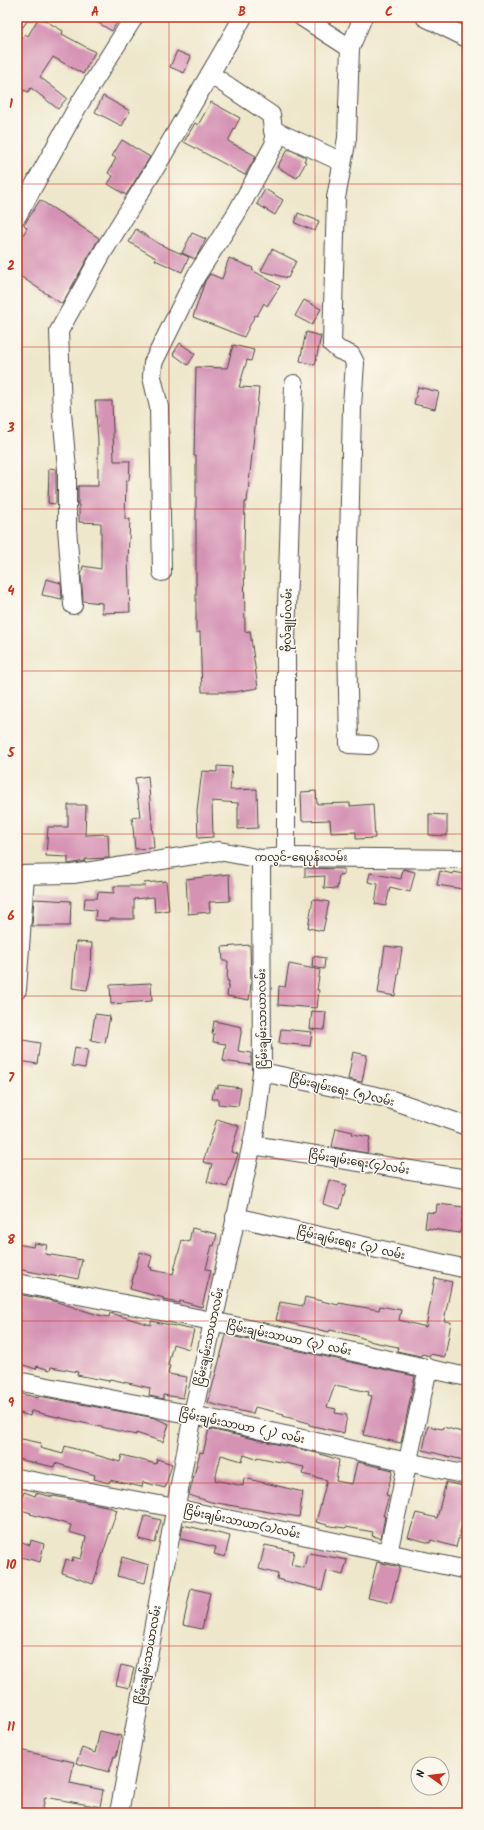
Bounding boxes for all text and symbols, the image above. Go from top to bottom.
text: A [91,2,99,23]
text: B [238,2,246,23]
text: C [385,2,393,23]
text: 1 [9,94,13,115]
text: 2 [7,256,15,277]
text: 3 [6,418,15,439]
text: 4 [7,581,15,602]
street label: ဗိုလ်ချုပ်လမ်း [278,588,298,652]
text: 5 [7,743,16,764]
street label: ကလွင်-ရေပုန်းလမ်း [255,849,347,867]
text: 6 [7,906,15,927]
street label: ငြိမ်းချမ်းသာယာလမ်း [253,968,273,1070]
text: 7 [8,1068,15,1089]
street label: ငြိမ်းချမ်းရေး (၅)လမ်း [288,1070,396,1112]
street label: ငြိမ်းချမ်းရေး(၄)လမ်း [307,1146,411,1180]
street label: ငြိမ်းချမ်းရေး (၃) လမ်း [295,1223,407,1265]
text: 8 [7,1230,15,1251]
street label: ငြိမ်းချမ်းသာယာလမ်း [191,1286,229,1388]
street label: ငြိမ်းချမ်းသာယာ (၃) လမ်း [225,1317,353,1361]
text: 9 [8,1393,15,1414]
street label: ငြိမ်းချမ်းသာယာ (၂) လမ်း [177,1405,306,1449]
street label: ငြိမ်းချမ်းသာယာ(၁)လမ်း [182,1502,302,1544]
text: 10 [6,1555,17,1576]
street label: ငြိမ်းချမ်းသာယာလမ်း [131,1604,167,1706]
text: 11 [7,1717,15,1738]
north arrow [410,1756,450,1796]
text: N [412,1768,431,1779]

